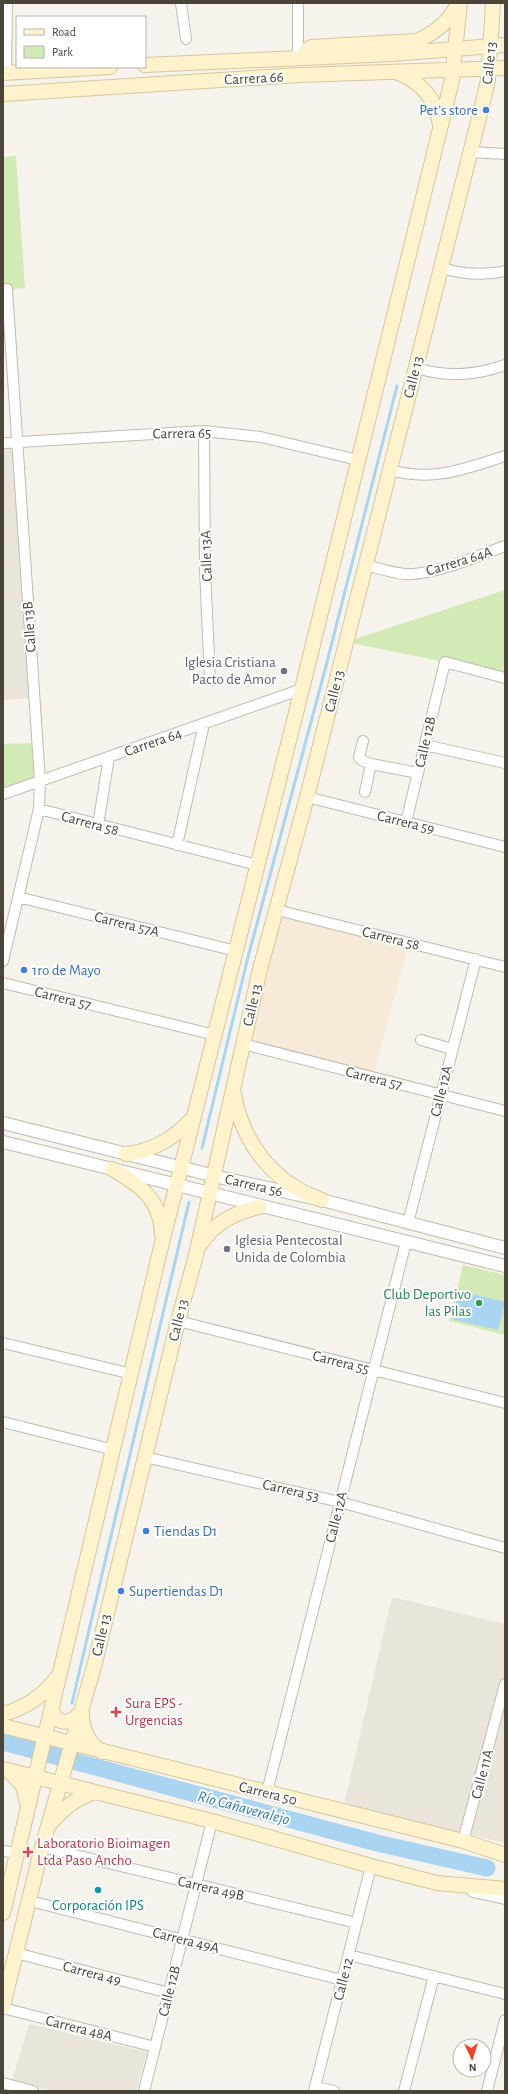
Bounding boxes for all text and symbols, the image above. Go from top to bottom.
legend [16,16,146,68]
text: Road [52,26,76,38]
street label: Calle 13 [480,41,499,85]
text: Park [52,46,73,58]
street label: Carrera 66 [224,69,284,88]
place label: Pet's store [419,103,478,118]
marker: Pet's store [481,105,491,115]
street label: Calle 13 [401,355,426,400]
street label: Carrera 65 [153,425,211,442]
street label: Calle 13A [198,530,215,582]
street label: Carrera 64A [424,544,494,579]
street label: Calle 13B [20,601,39,653]
place label: Iglesia Cristiana Pacto de Amor [184,655,276,687]
marker: Iglesia Cristiana Pacto de Amor [279,666,289,676]
street label: Calle 13 [322,669,347,714]
street label: Calle 12B [412,715,439,769]
street label: Carrera 64 [123,726,184,759]
street label: Carrera 59 [376,808,436,837]
street label: Carrera 58 [60,809,120,838]
street label: Carrera 57A [93,909,161,940]
street label: Carrera 58 [361,924,421,953]
place label: 1ro de Mayo [32,963,101,978]
marker: 1ro de Mayo [19,965,29,975]
street label: Calle 13 [240,983,265,1028]
street label: Carrera 57 [33,984,93,1013]
street label: Carrera 57 [344,1064,404,1093]
street label: Calle 12A [428,1064,455,1118]
street label: Carrera 56 [224,1172,284,1199]
place label: Iglesia Pentecostal Unida de Colombia [235,1233,346,1265]
marker: Iglesia Pentecostal Unida de Colombia [222,1244,232,1254]
place label: Club Deportivo las Pilas [383,1287,471,1319]
street label: Calle 13 [166,1298,191,1343]
marker: Club Deportivo las Pilas [474,1298,484,1308]
street label: Carrera 55 [311,1348,371,1377]
street label: Carrera 53 [261,1477,321,1504]
street label: Calle 12A [323,1490,350,1544]
place label: Tiendas D1 [154,1524,217,1539]
marker: Tiendas D1 [141,1526,151,1536]
place label: Supertiendas D1 [129,1584,224,1599]
marker: Supertiendas D1 [116,1586,126,1596]
street label: Calle 13 [89,1613,114,1658]
place label: Sura EPS - Urgencias [125,1696,183,1728]
marker: Sura EPS - Urgencias [110,1706,122,1718]
street label: Calle 11A [469,1747,496,1800]
street label: Carrera 50 [237,1779,299,1808]
water label: Río Cañaveralejo [196,1788,292,1829]
place label: Laboratorio Bioimagen Ltda Paso Ancho [37,1836,170,1868]
marker: Laboratorio Bioimagen Ltda Paso Ancho [22,1846,34,1858]
street label: Carrera 49B [176,1874,246,1903]
marker: Corporación IPS [93,1885,103,1895]
place label: Corporación IPS [52,1898,144,1913]
street label: Carrera 49A [151,1925,221,1956]
street label: Calle 12 [331,1956,356,2002]
street label: Carrera 49 [61,1959,123,1988]
street label: Calle 12B [156,1964,183,2018]
street label: Carrera 48A [44,2013,114,2044]
north arrow [452,2038,492,2078]
text: N [468,2062,477,2073]

